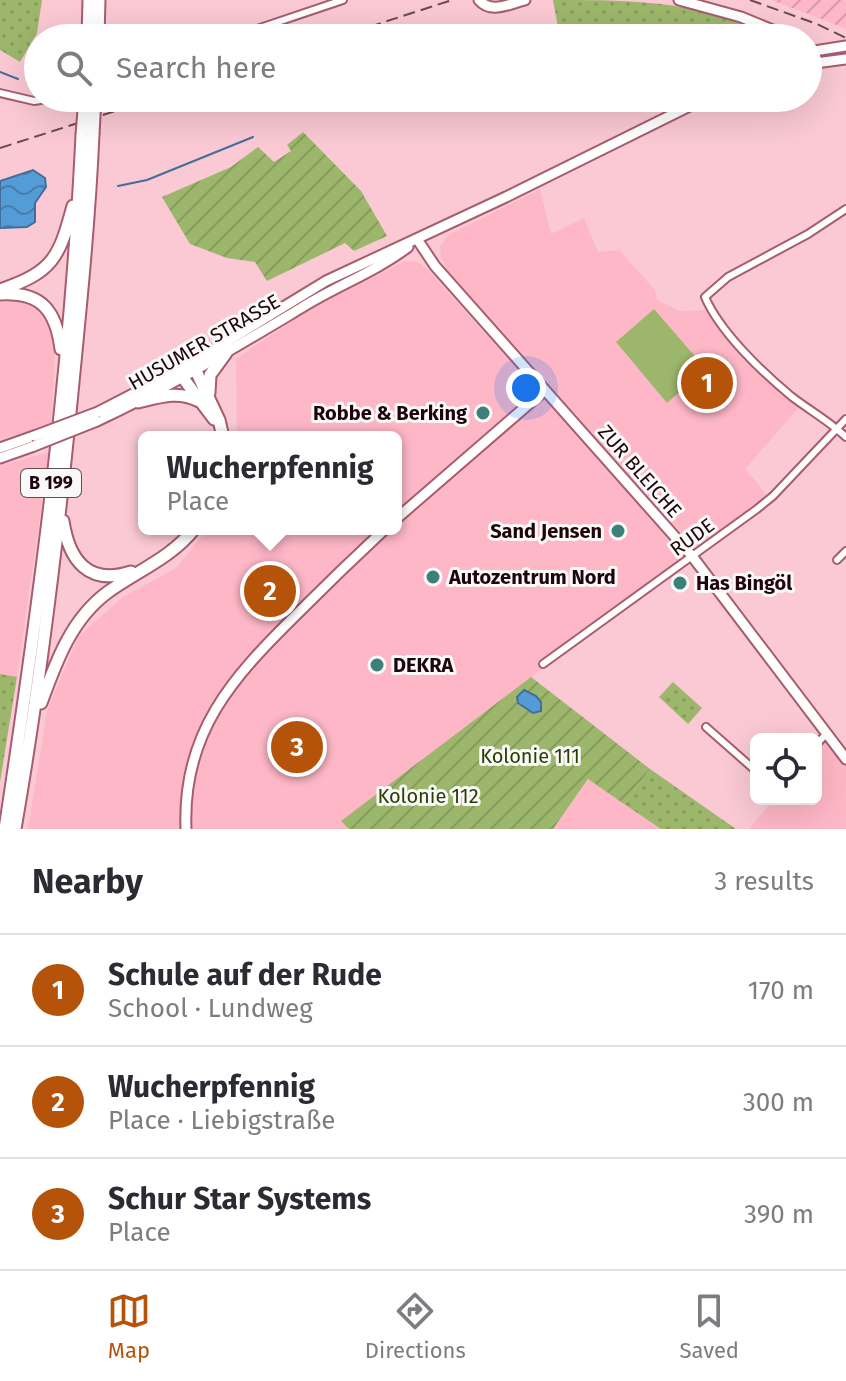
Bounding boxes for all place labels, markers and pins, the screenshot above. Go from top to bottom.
pin: 1 [681,353,733,413]
place label: Robbe & Berking [313,401,468,425]
marker: Robbe & Berking [474,404,492,422]
place label: Sand Jensen [490,519,602,543]
marker: Sand Jensen [609,522,627,540]
pin: 2 [244,561,296,621]
place label: Autozentrum Nord [448,565,616,589]
marker: Autozentrum Nord [424,568,442,586]
place label: Has Bingöl [696,571,792,595]
marker: Has Bingöl [671,574,689,592]
place label: DEKRA [393,653,455,677]
marker: DEKRA [368,656,386,674]
pin: 3 [271,717,323,777]

